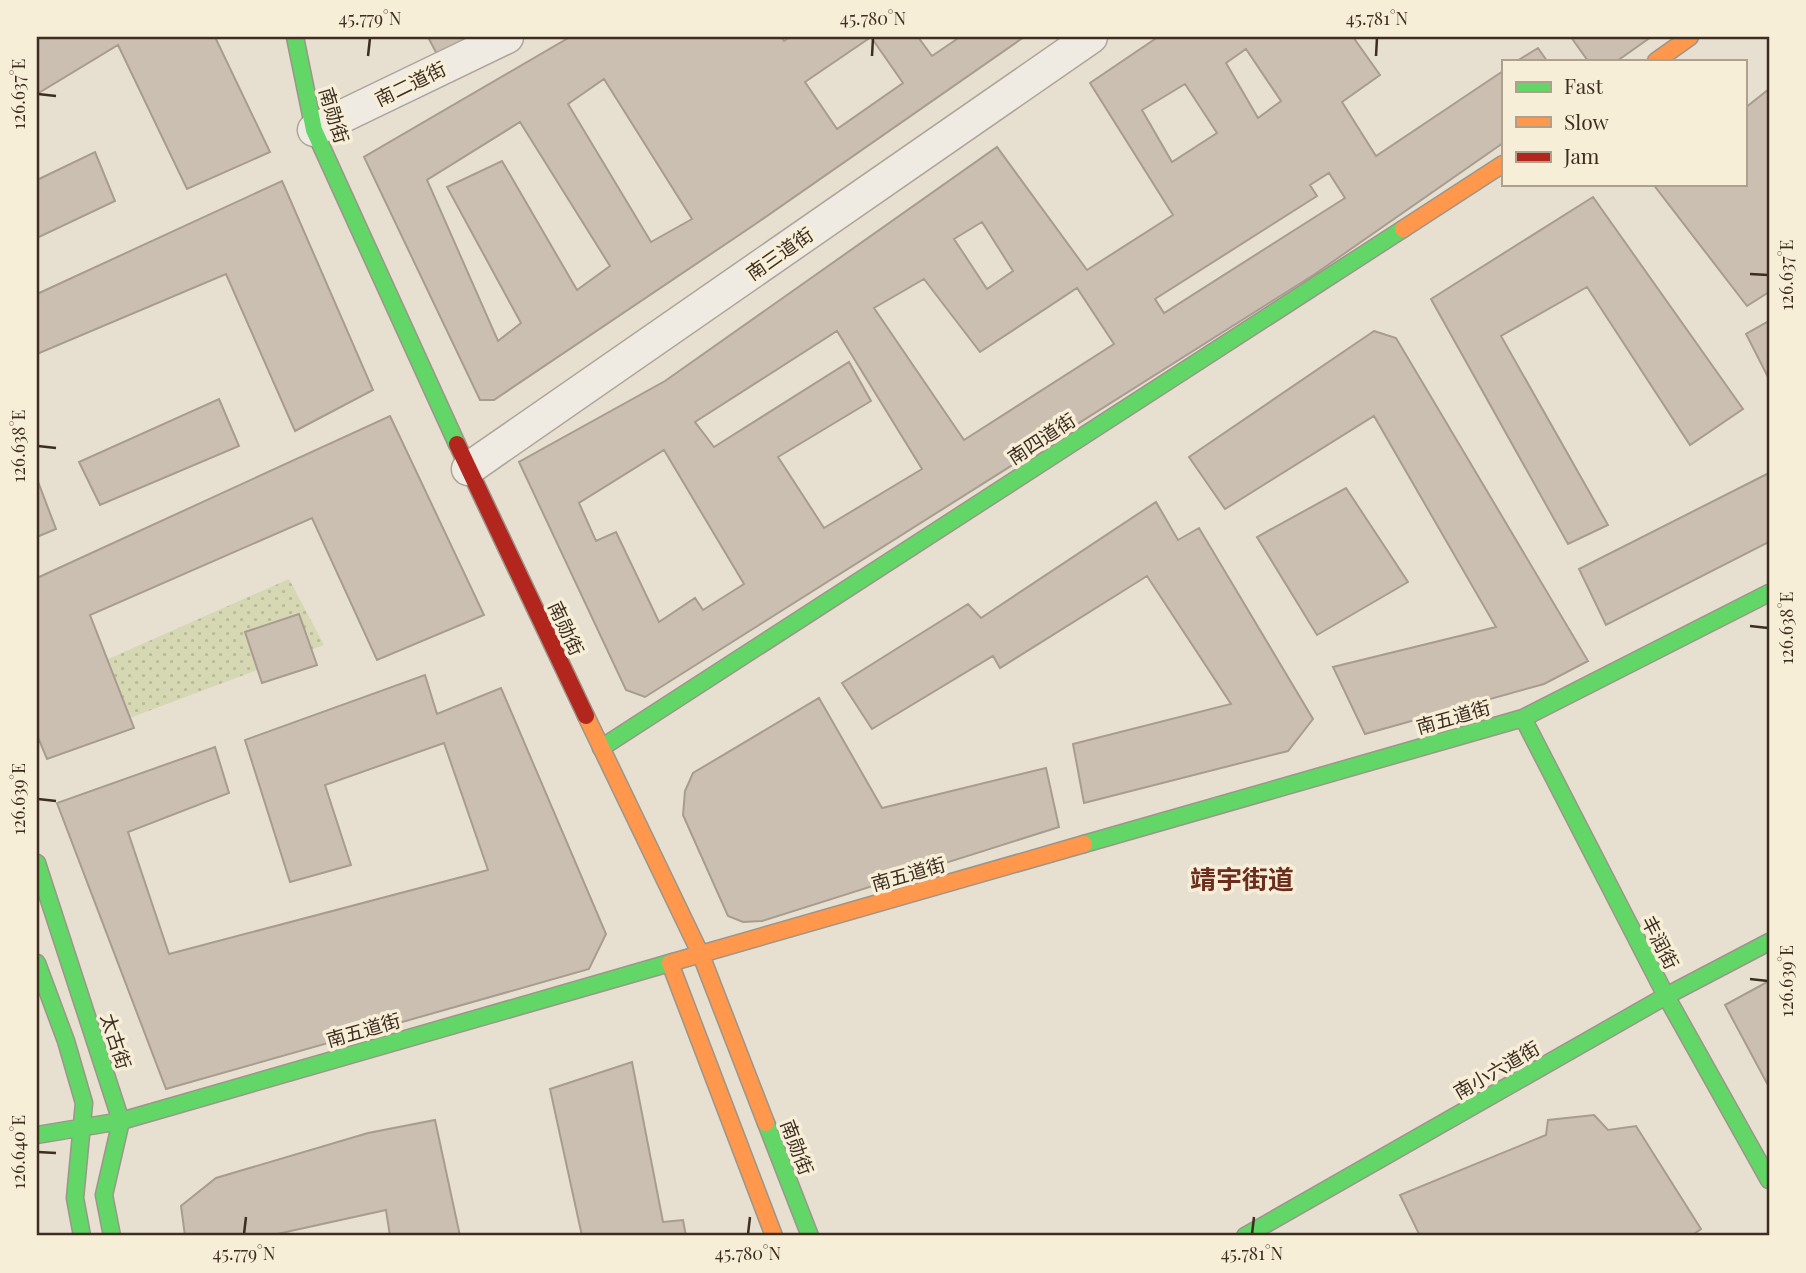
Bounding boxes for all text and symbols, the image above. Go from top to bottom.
text: 45.779°N [339,6,402,30]
text: 45.780°N [840,6,907,30]
text: 45.781°N [1346,6,1409,30]
street label: 南二道街 [370,55,450,111]
text: 126.637°E [6,59,30,129]
legend [1502,60,1746,186]
text: Fast [1564,71,1603,99]
street label: 南勋街 [314,84,356,146]
text: Slow [1564,107,1609,135]
text: Jam [1563,141,1600,169]
street label: 南三道街 [740,221,818,285]
text: 126.637°E [1774,240,1798,310]
street label: 南四道街 [1002,406,1080,470]
text: 126.638°E [6,410,30,482]
text: 126.638°E [1774,592,1798,664]
street label: 南勋街 [543,597,591,659]
street label: 南五道街 [1413,693,1493,739]
text: 126.639°E [6,763,30,835]
street label: 南五道街 [868,850,948,896]
district label: 靖宇街道 [1190,861,1294,896]
street label: 丰润街 [1636,911,1686,973]
text: 126.639°E [1774,945,1798,1017]
street label: 南五道街 [323,1006,403,1052]
street label: 太古街 [96,1010,138,1072]
street label: 南小六道街 [1448,1034,1544,1104]
text: 126.640°E [6,1115,30,1189]
street label: 南勋街 [776,1116,820,1178]
text: 45.779°N [213,1241,276,1265]
text: 45.780°N [715,1241,782,1265]
text: 45.781°N [1221,1241,1284,1265]

